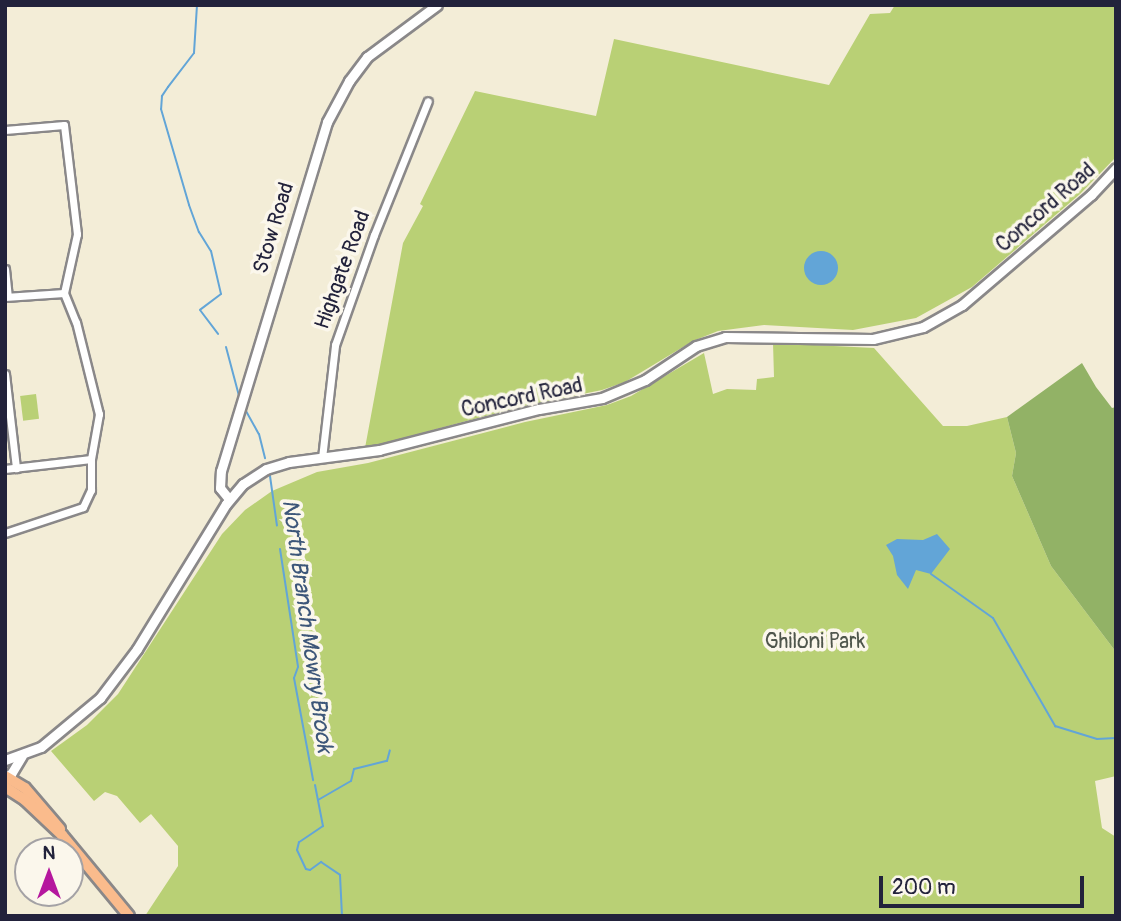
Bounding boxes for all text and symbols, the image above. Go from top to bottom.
street label: Concord Road [991,158,1101,258]
street label: Stow Road [248,179,300,277]
street label: Highgate Road [310,207,376,333]
street label: Concord Road [459,373,585,423]
water label: North Branch Mowry Brook [276,498,338,754]
park label: Ghiloni Park [765,629,865,655]
north arrow [14,837,84,907]
text: N [43,841,55,865]
scale bar [883,862,1088,906]
text: 200 m [892,874,956,901]

